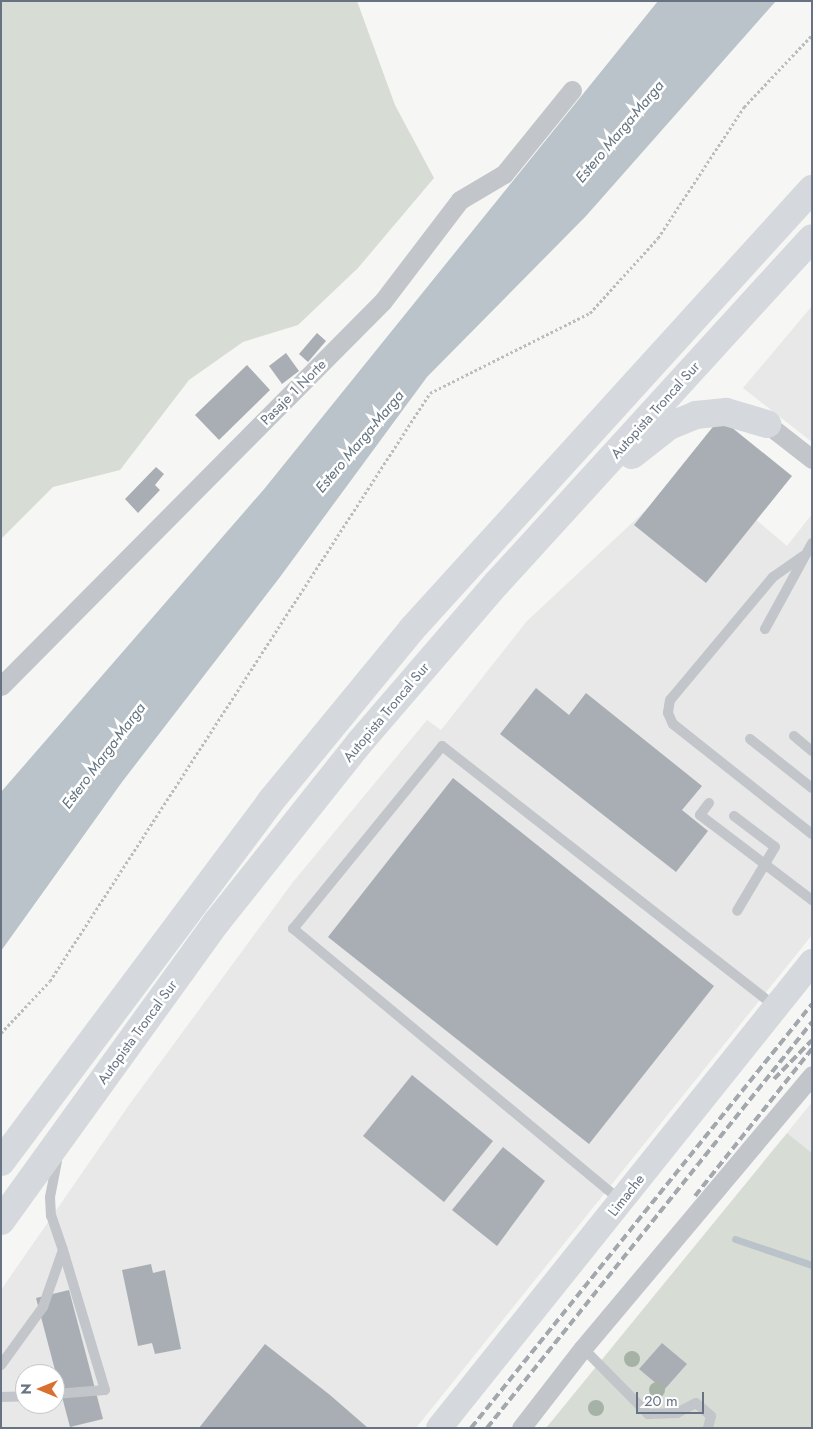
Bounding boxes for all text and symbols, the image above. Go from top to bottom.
water label: Estero Marga-Marga [572,77,668,187]
street label: Pasaje 1 Norte [257,356,329,428]
street label: Autopista Troncal Sur [607,358,703,462]
water label: Estero Marga-Marga [312,387,408,497]
street label: Autopista Troncal Sur [340,659,432,765]
water label: Estero Marga-Marga [58,699,150,813]
street label: Autopista Troncal Sur [94,977,180,1087]
street label: Limache [604,1171,648,1219]
north arrow [15,1364,65,1414]
scale bar [638,1382,706,1414]
text: N [16,1383,36,1395]
text: 20 m [644,1390,678,1412]

